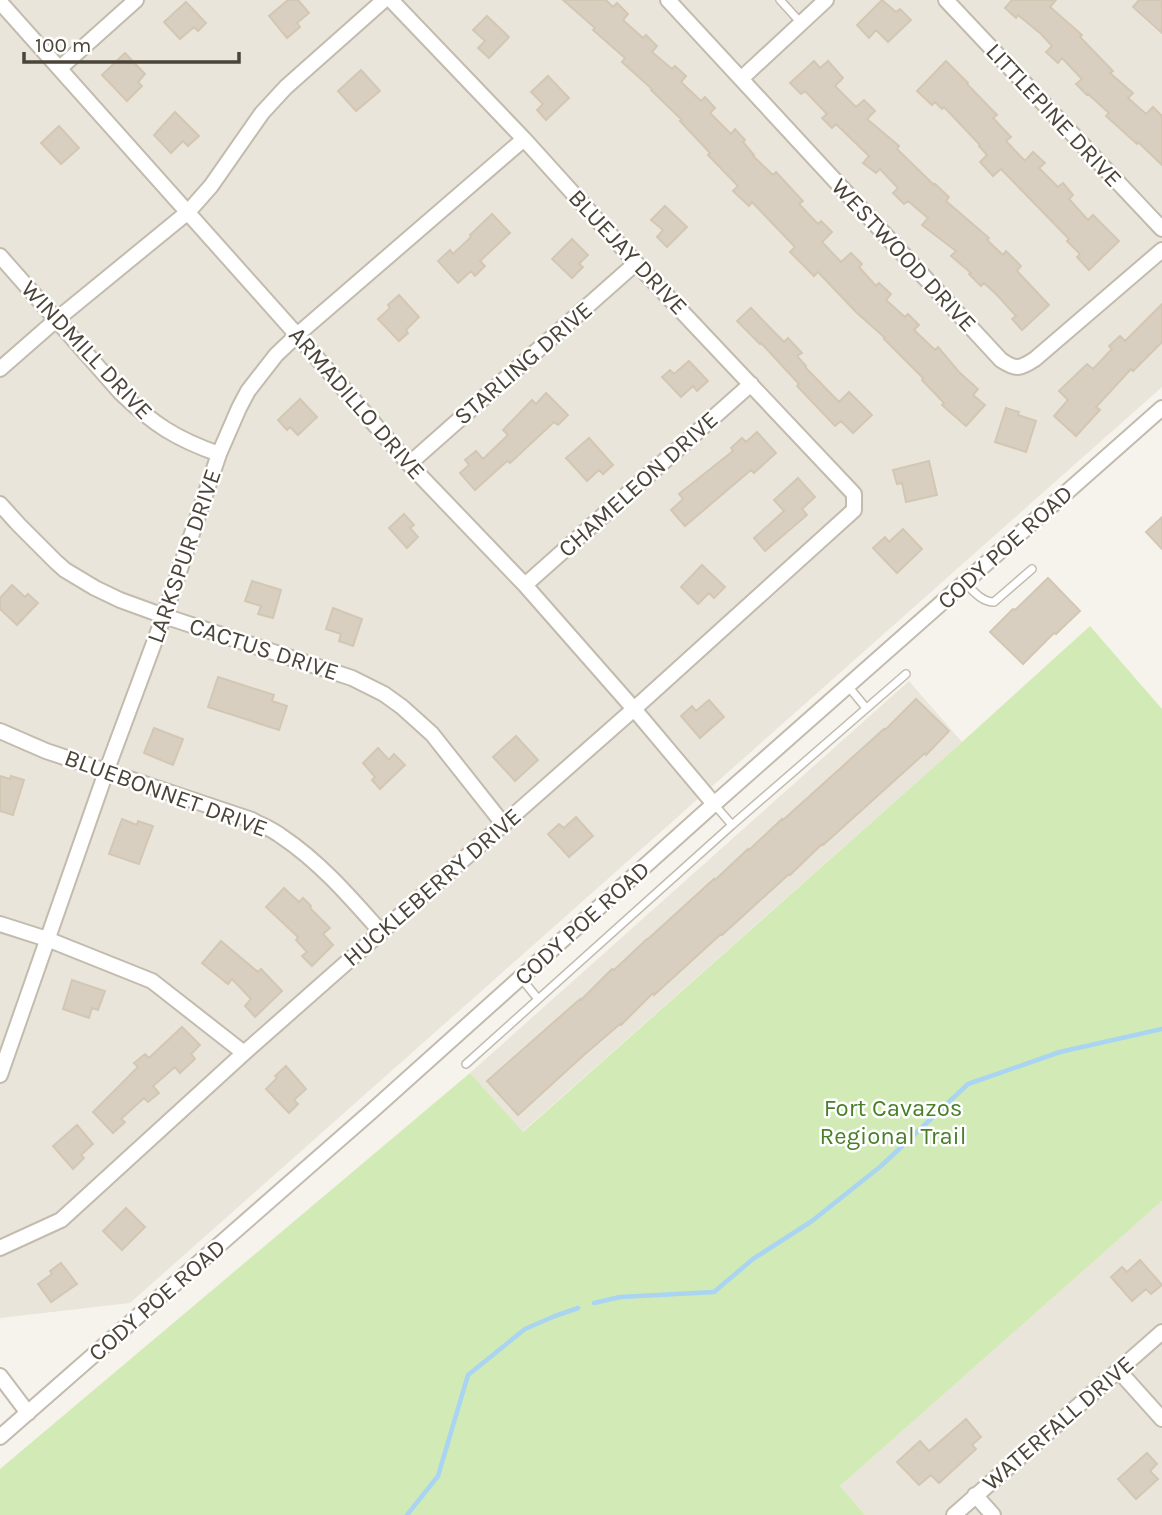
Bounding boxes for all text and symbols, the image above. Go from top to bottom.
scale bar [24,21,240,65]
text: 100 m [35,33,92,57]
street label: LITTLEPINE DRIVE [980,37,1128,193]
street label: WESTWOOD DRIVE [826,172,982,338]
street label: BLUEJAY DRIVE [563,183,693,321]
street label: WINDMILL DRIVE [15,275,159,425]
street label: STARLING DRIVE [448,295,598,431]
street label: ARMADILLO DRIVE [283,321,431,485]
street label: CHAMELEON DRIVE [552,405,724,563]
street label: LARKSPUR DRIVE [141,465,227,647]
street label: CODY POE ROAD [932,479,1078,615]
street label: CACTUS DRIVE [186,612,342,686]
street label: BLUEBONNET DRIVE [61,743,271,843]
street label: HUCKLEBERRY DRIVE [337,802,527,972]
street label: CODY POE ROAD [509,855,655,991]
park label: Fort Cavazos Regional Trail [820,1094,966,1150]
street label: CODY POE ROAD [83,1233,231,1367]
street label: WATERFALL DRIVE [977,1350,1139,1496]

